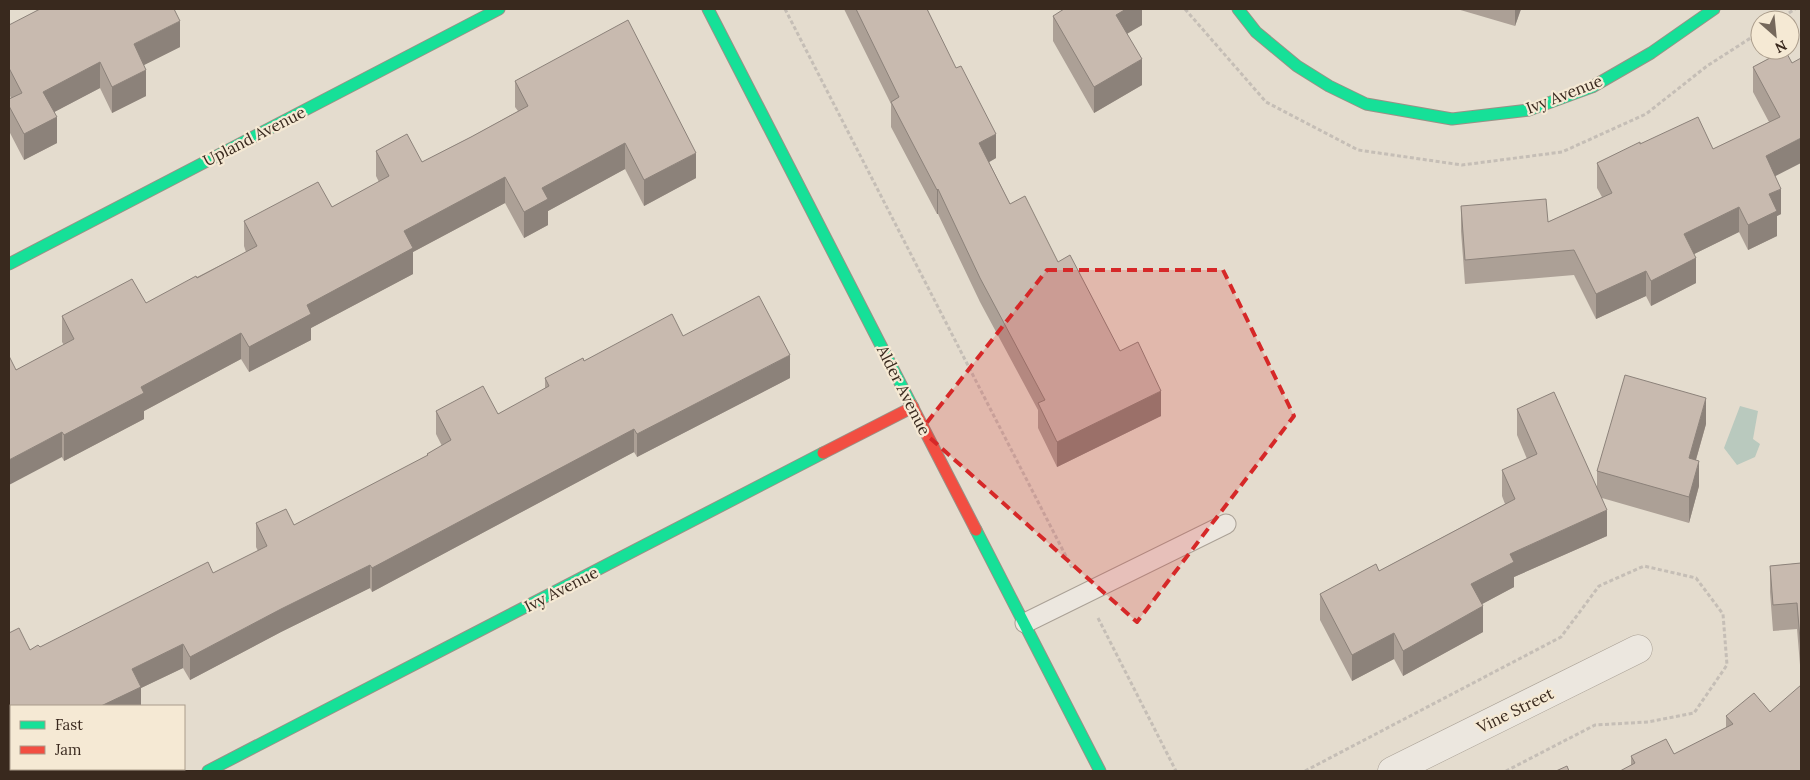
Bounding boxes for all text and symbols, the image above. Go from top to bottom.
north arrow [1750,10,1800,60]
text: N [1772,36,1790,57]
street label: Ivy Avenue [1523,70,1605,118]
street label: Upland Avenue [200,102,309,170]
street label: Alder Avenue [872,341,935,439]
street label: Ivy Avenue [521,562,602,616]
street label: Vine Street [1473,683,1557,738]
legend [10,705,185,770]
text: Fast [55,715,83,734]
text: Jam [54,740,82,759]

